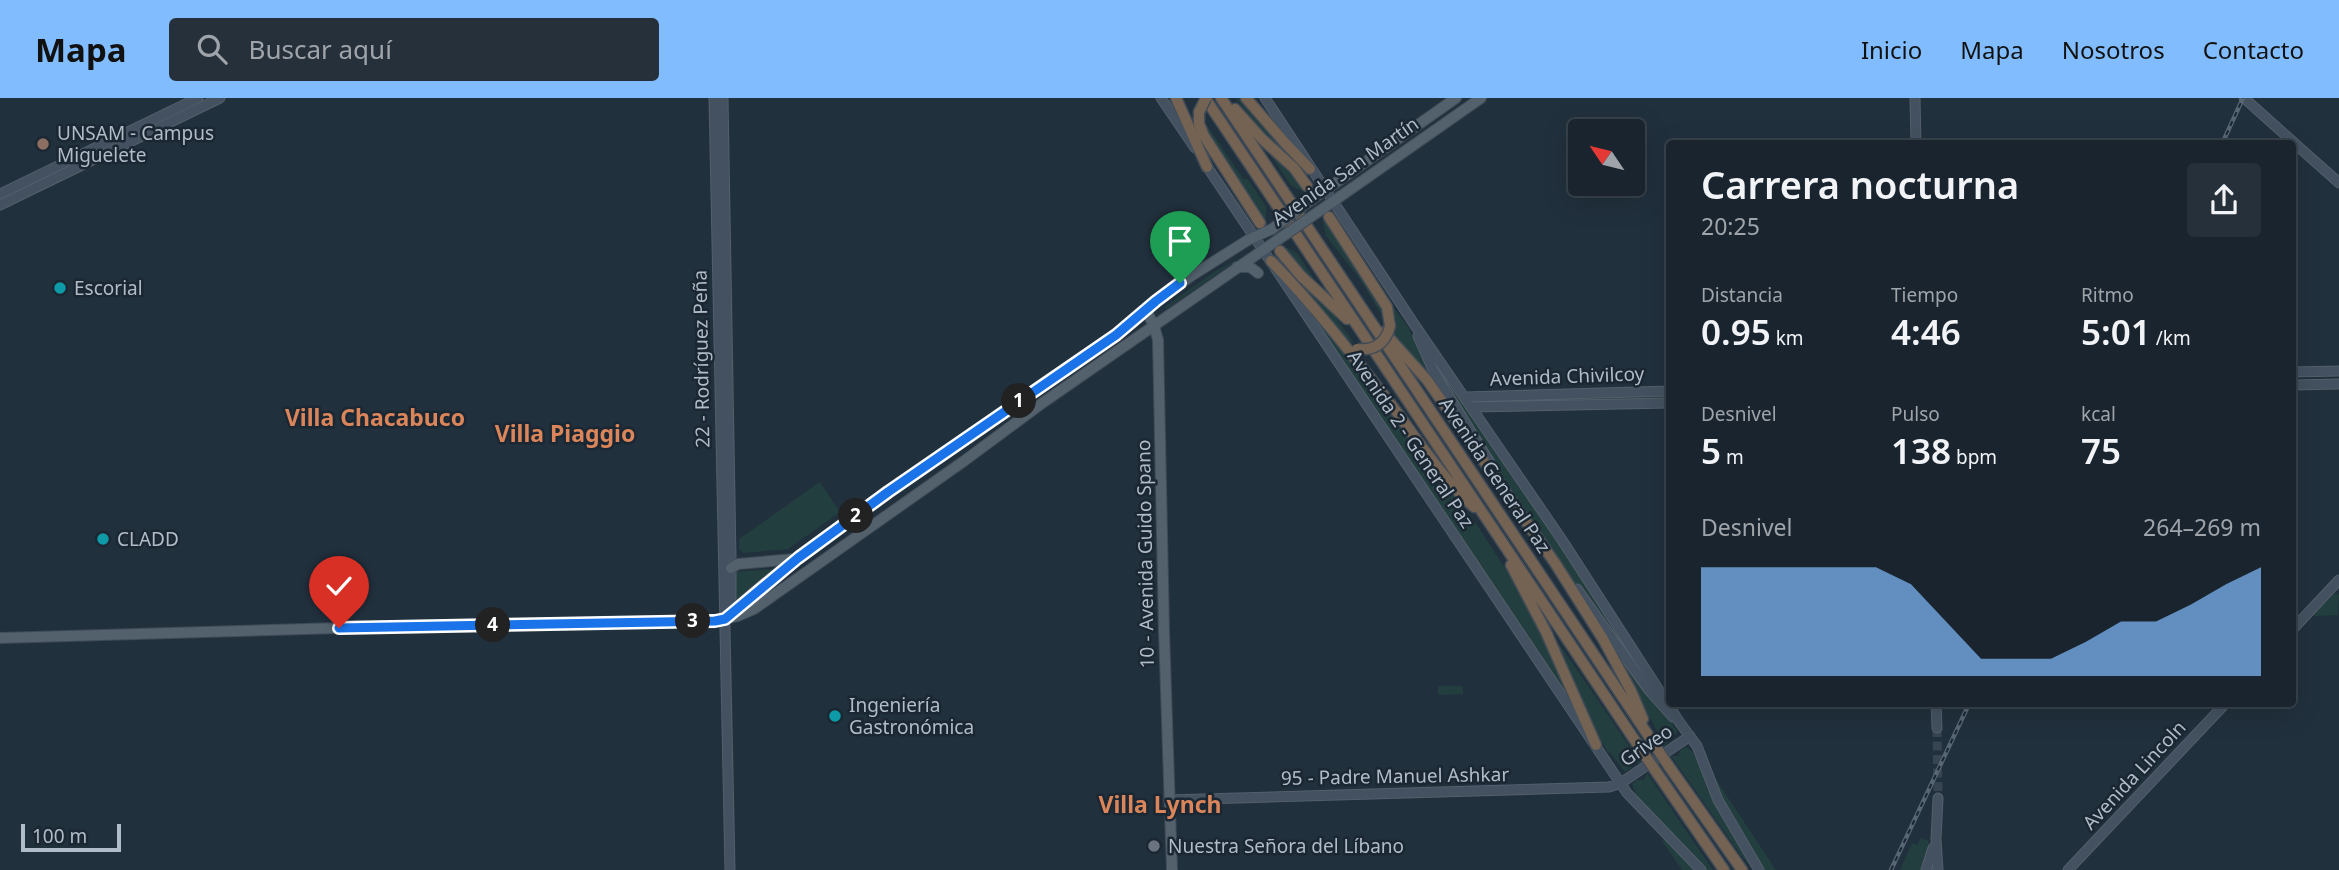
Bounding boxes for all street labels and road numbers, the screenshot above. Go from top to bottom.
street label: Avenida San Martín [1267,111,1423,231]
street label: 22 - Rodríguez Peña [686,270,716,448]
street label: Avenida 2 - General Paz [1342,345,1480,533]
street label: Avenida Chivilcoy [1489,360,1645,392]
street label: Avenida General Paz [1433,392,1557,558]
street label: 10 - Avenida Guido Spano [1130,439,1160,669]
street label: Avenida Lincoln [2077,715,2191,835]
street label: Griveo [1615,718,1677,772]
street label: 95 - Padre Manuel Ashkar [1281,761,1509,791]

